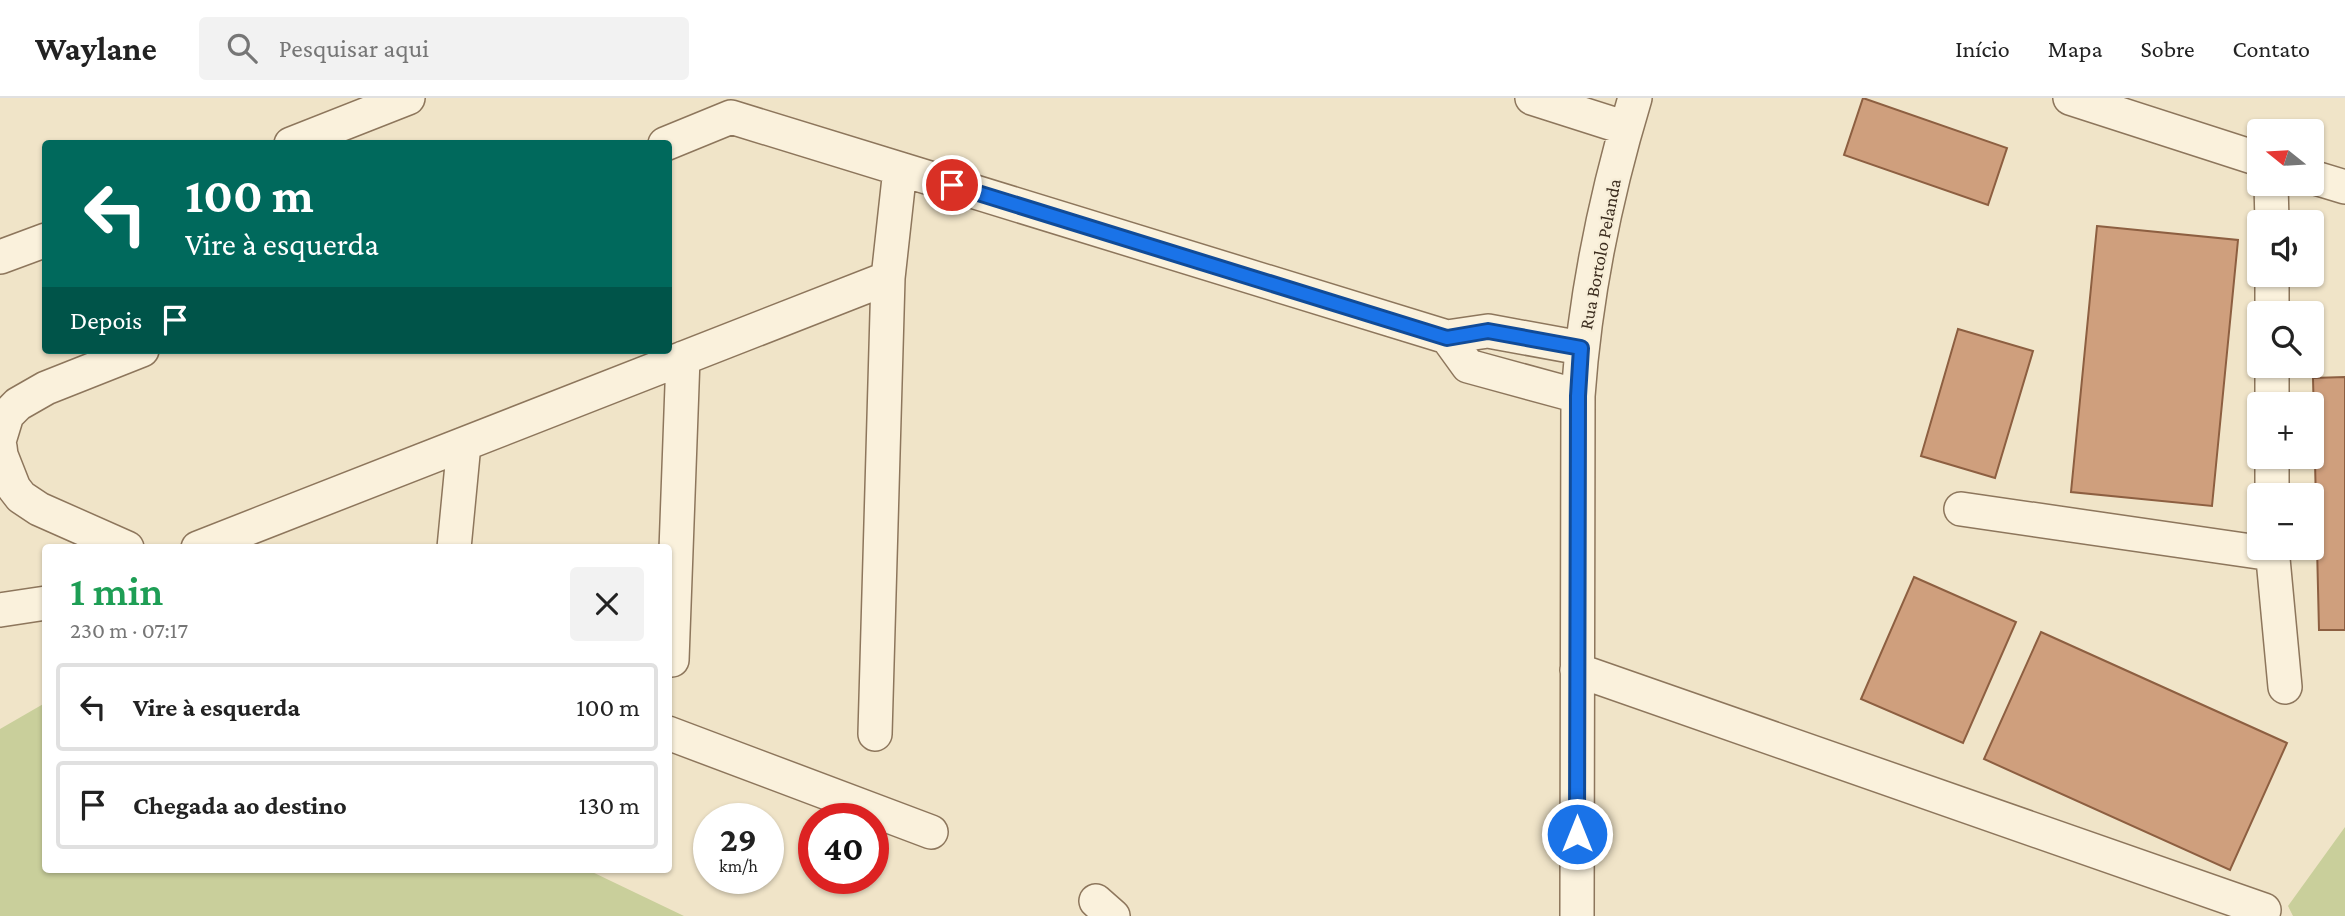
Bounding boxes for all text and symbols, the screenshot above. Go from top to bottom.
search box [199,17,689,80]
icon: search [223,29,261,67]
text: Waylane [35,30,157,67]
text: Pesquisar aqui [279,34,429,63]
text: Início [1955,35,2010,62]
text: Mapa [2048,35,2103,62]
text: Sobre [2141,35,2195,62]
text: Contato [2233,35,2310,62]
north arrow [2247,119,2324,196]
map controls [2247,119,2324,560]
pin [922,155,982,215]
icon: arrive [933,166,971,204]
icon: left [70,168,161,259]
text: 100 m [185,168,314,223]
street label: Rua Bortolo Pelanda [1575,177,1625,331]
button: sound [2247,210,2324,287]
text: Vire à esquerda [185,226,379,262]
icon: arrive [156,301,194,339]
button: search [2247,301,2324,378]
text: Depois [70,306,142,335]
button: + [2247,392,2324,469]
button: − [2247,483,2324,560]
text: 1 min [70,567,163,614]
button: close [570,567,644,641]
text: 230 m · 07:17 [70,617,188,643]
icon: left [74,688,112,726]
text: Vire à esquerda [133,693,300,722]
text: 100 m [576,693,640,722]
icon: arrive [74,786,112,824]
text: Chegada ao destino [133,791,347,820]
text: 130 m [579,791,640,820]
position arrow [1540,797,1614,871]
speed limit sign: 40 [798,803,889,894]
text: 29 [720,820,757,859]
text: km/h [719,856,758,876]

